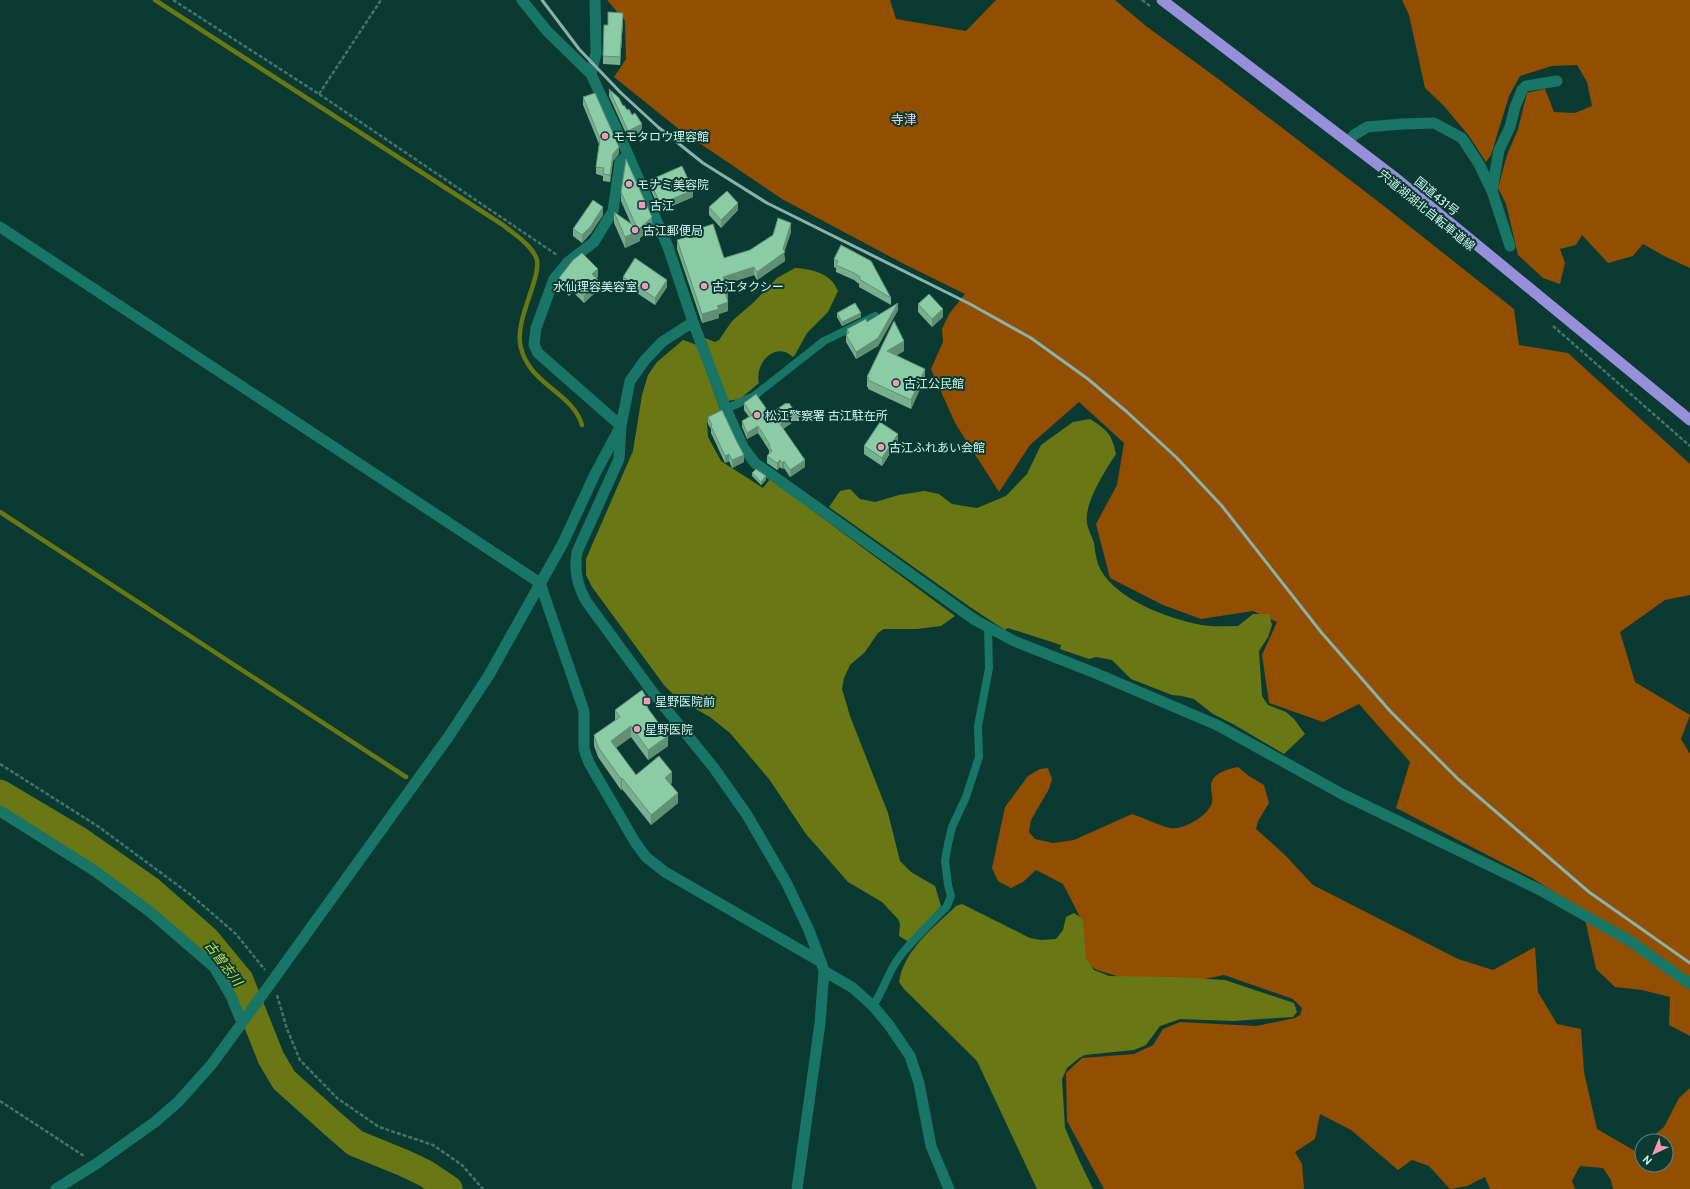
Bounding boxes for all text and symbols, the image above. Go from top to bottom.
district label: 寺津 [891,111,917,127]
place label: モモタロウ理容館 [613,129,709,144]
marker: モモタロウ理容館 [600,131,610,141]
street label: 宍道湖湖北自転車道線 [1376,166,1478,254]
street label: 国道431号 [1412,173,1462,219]
place label: モナミ美容院 [637,177,709,192]
marker: モナミ美容院 [624,179,634,189]
place label: 古江 [650,198,674,213]
marker: 古江 [637,200,647,210]
place label: 古江郵便局 [643,223,703,238]
marker: 古江郵便局 [630,225,640,235]
place label: 水仙理容美容室 [553,279,637,294]
place label: 古江タクシー [712,279,784,294]
marker: 水仙理容美容室 [640,281,650,291]
marker: 古江タクシー [699,281,709,291]
place label: 古江公民館 [904,376,964,391]
marker: 古江公民館 [891,378,901,388]
place label: 松江警察署 古江駐在所 [765,408,888,423]
marker: 松江警察署 古江駐在所 [752,410,762,420]
place label: 古江ふれあい会館 [889,440,985,455]
marker: 古江ふれあい会館 [876,442,886,452]
place label: 星野医院前 [655,694,715,709]
marker: 星野医院前 [642,696,652,706]
place label: 星野医院 [645,722,693,737]
marker: 星野医院 [632,724,642,734]
water label: 古曽志川 [202,937,247,990]
north arrow [1634,1133,1674,1173]
text: N [1639,1152,1655,1168]

